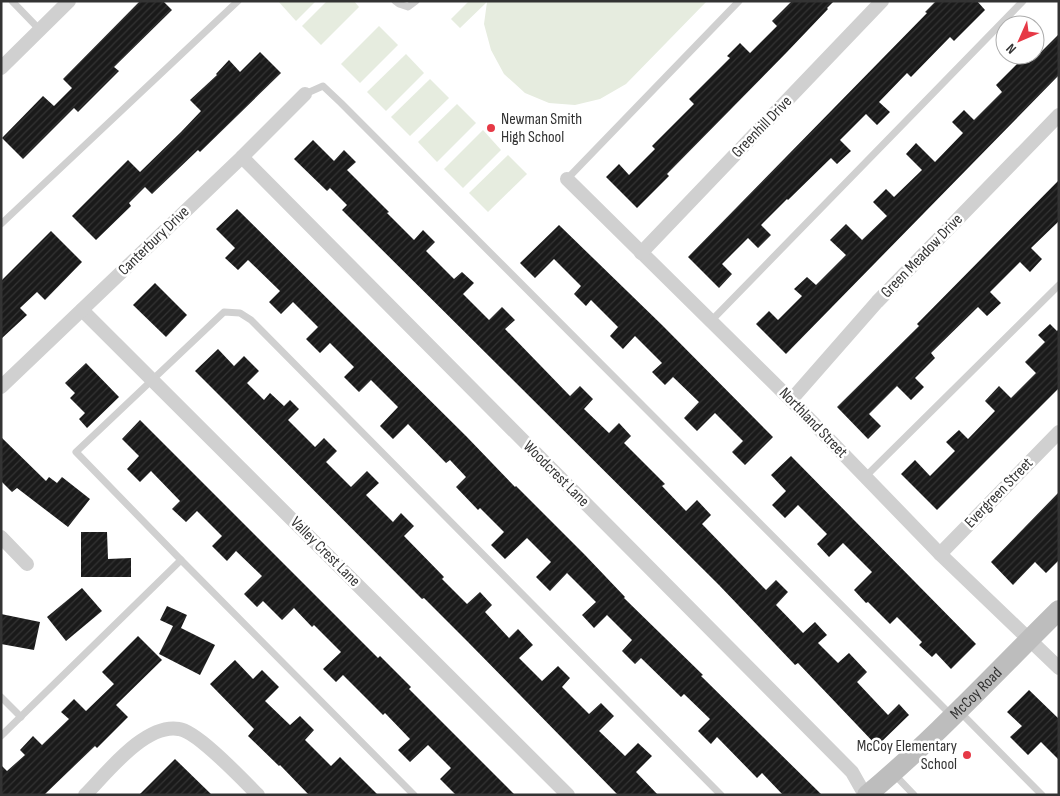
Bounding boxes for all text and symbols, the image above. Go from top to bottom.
north arrow [995,15,1045,65]
text: N [1003,40,1020,57]
street label: Greenhill Drive [728,92,796,162]
place label: Newman Smith High School [501,110,582,147]
marker: Newman Smith High School [485,122,497,134]
street label: Canterbury Drive [115,203,193,279]
street label: Green Meadow Drive [877,210,967,302]
street label: Northland Street [775,384,851,462]
street label: Woodcrest Lane [519,437,593,511]
street label: Evergreen Street [961,454,1037,532]
street label: Valley Crest Lane [286,513,364,591]
street label: McCoy Road [946,663,1006,723]
place label: McCoy Elementary School [857,737,957,774]
marker: McCoy Elementary School [961,749,973,761]

